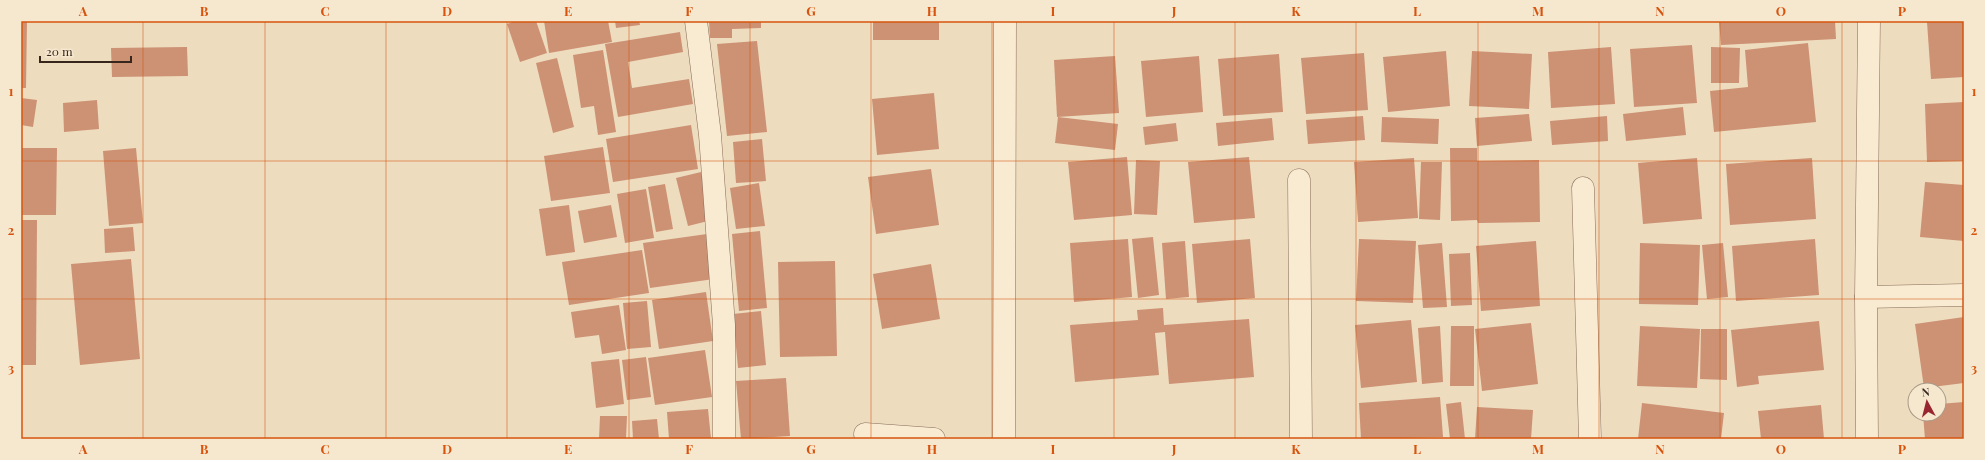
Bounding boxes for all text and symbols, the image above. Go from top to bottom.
text: A [78,2,88,19]
text: B [200,2,209,19]
text: C [320,2,330,19]
text: D [442,2,452,19]
text: E [564,2,572,19]
text: F [685,2,693,19]
text: G [806,2,816,19]
text: H [927,2,937,19]
text: I [1051,2,1056,19]
text: J [1171,2,1177,19]
text: K [1291,2,1301,19]
text: L [1413,2,1421,19]
text: M [1532,2,1544,19]
text: N [1655,2,1665,19]
text: O [1776,2,1786,19]
text: P [1898,2,1907,19]
scale bar [40,38,131,64]
text: 20 m [46,43,73,59]
text: 1 [9,82,14,99]
text: 1 [1972,82,1977,99]
text: 2 [8,221,15,238]
text: 2 [1971,221,1978,238]
text: 3 [8,359,14,376]
text: 3 [1971,359,1977,376]
north arrow [1907,382,1947,422]
text: N [1921,384,1931,400]
text: A [78,440,88,457]
text: B [200,440,209,457]
text: C [320,440,330,457]
text: D [442,440,452,457]
text: E [564,440,572,457]
text: F [685,440,693,457]
text: G [806,440,816,457]
text: H [927,440,937,457]
text: I [1051,440,1056,457]
text: J [1171,440,1177,457]
text: K [1291,440,1301,457]
text: L [1413,440,1421,457]
text: M [1532,440,1544,457]
text: N [1655,440,1665,457]
text: O [1776,440,1786,457]
text: P [1898,440,1907,457]

